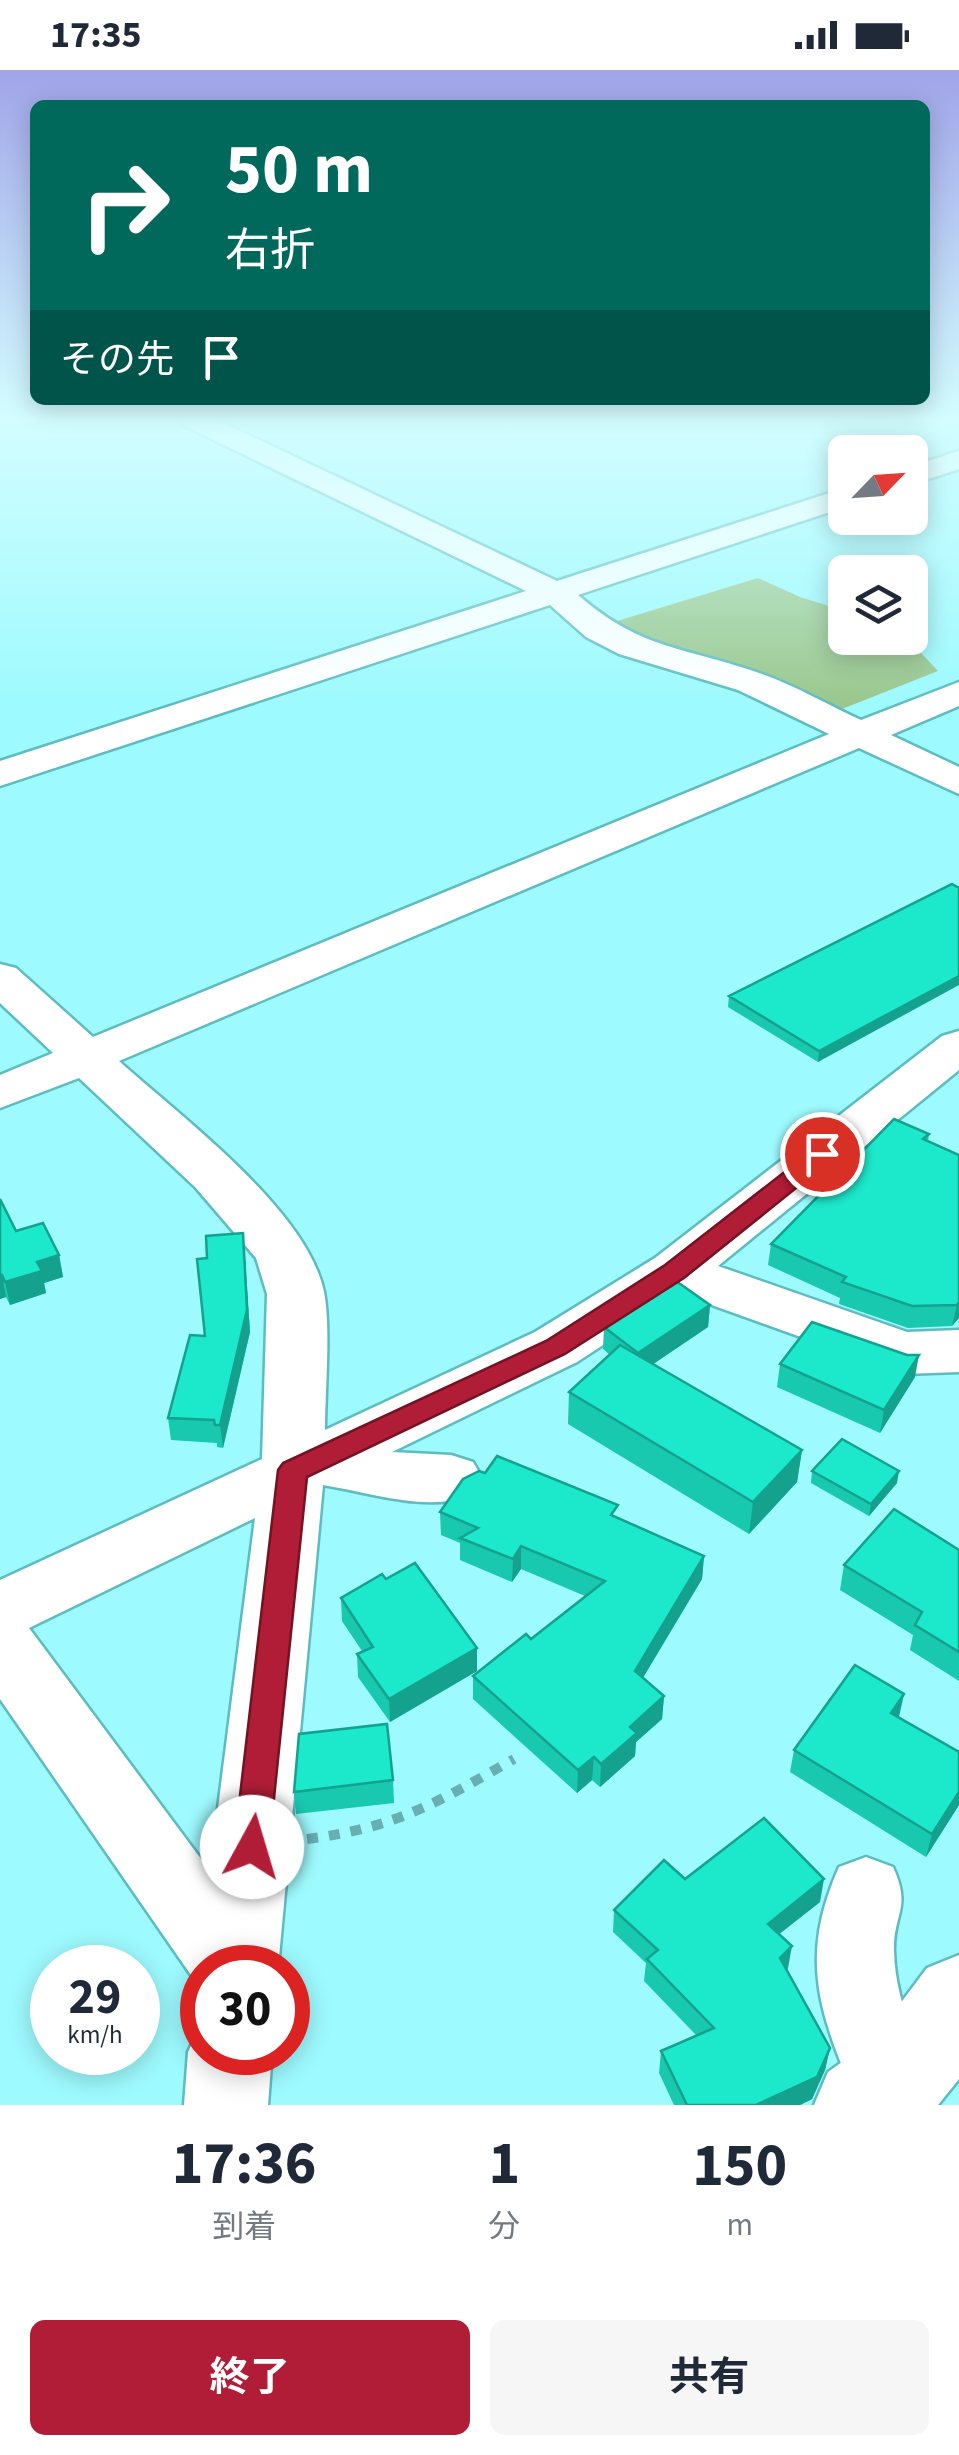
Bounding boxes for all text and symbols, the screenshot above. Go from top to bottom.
text: 17:35 [50,8,142,62]
text: 50 m [225,120,373,220]
icon: right [60,140,190,270]
text: 右折 [225,219,315,283]
icon: arrive [194,330,249,385]
text: その先 [60,333,174,387]
north arrow [828,435,928,535]
map controls [828,435,928,655]
button: layers [828,555,928,655]
pin [780,1112,865,1197]
icon: arrive [795,1127,850,1182]
position arrow [200,1795,304,1899]
speed limit sign: 30 [180,1945,310,2075]
text: 29 [69,1962,121,2033]
text: km/h [67,2017,123,2053]
text: 17:36 [172,2122,317,2207]
text: 1 [488,2122,520,2207]
text: 150 [692,2124,787,2209]
text: m [726,2202,753,2248]
text: 到着 [212,2204,276,2250]
text: 分 [488,2204,520,2250]
button: 終了 [30,2320,470,2435]
button: 共有 [490,2320,929,2435]

